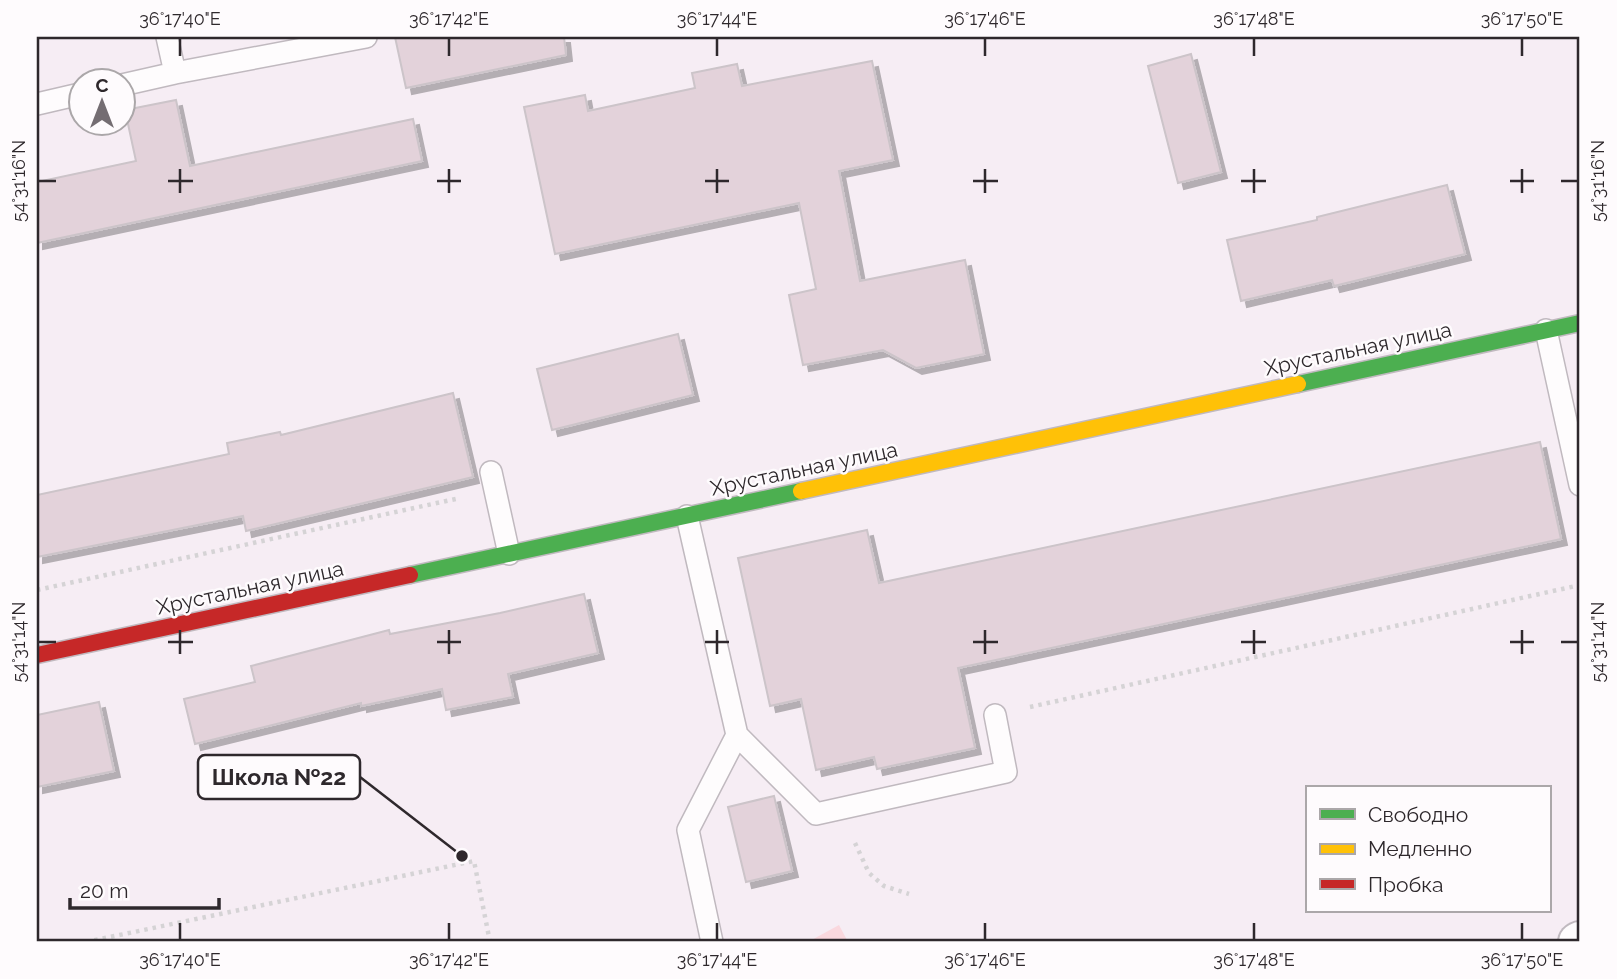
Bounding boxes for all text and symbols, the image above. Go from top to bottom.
text: 36°17'40"E [139,8,221,29]
text: 36°17'42"E [409,8,489,29]
text: 36°17'44"E [677,8,757,29]
text: 36°17'46"E [944,8,1026,29]
text: 36°17'48"E [1213,8,1295,29]
text: 36°17'50"E [1481,8,1563,29]
north arrow [66,66,136,136]
text: С [95,74,109,96]
text: 54°31'16"N [8,140,29,222]
text: 54°31'16"N [1587,140,1608,222]
street label: Хрустальная улица [1262,316,1454,381]
street label: Хрустальная улица [708,436,900,501]
street label: Хрустальная улица [154,555,346,620]
text: 54°31'14"N [8,602,29,683]
text: 54°31'14"N [1587,602,1608,683]
callout: Школа №22 [198,755,360,799]
text: Школа №22 [212,763,346,790]
legend [1306,786,1550,912]
text: Свободно [1368,802,1468,827]
text: Медленно [1368,836,1472,861]
scale bar [70,867,219,911]
text: Пробка [1368,872,1444,897]
text: 20 m [80,878,128,903]
text: 36°17'40"E [139,949,221,970]
text: 36°17'42"E [409,949,489,970]
text: 36°17'44"E [677,949,757,970]
text: 36°17'46"E [944,949,1026,970]
text: 36°17'48"E [1213,949,1295,970]
text: 36°17'50"E [1481,949,1563,970]

